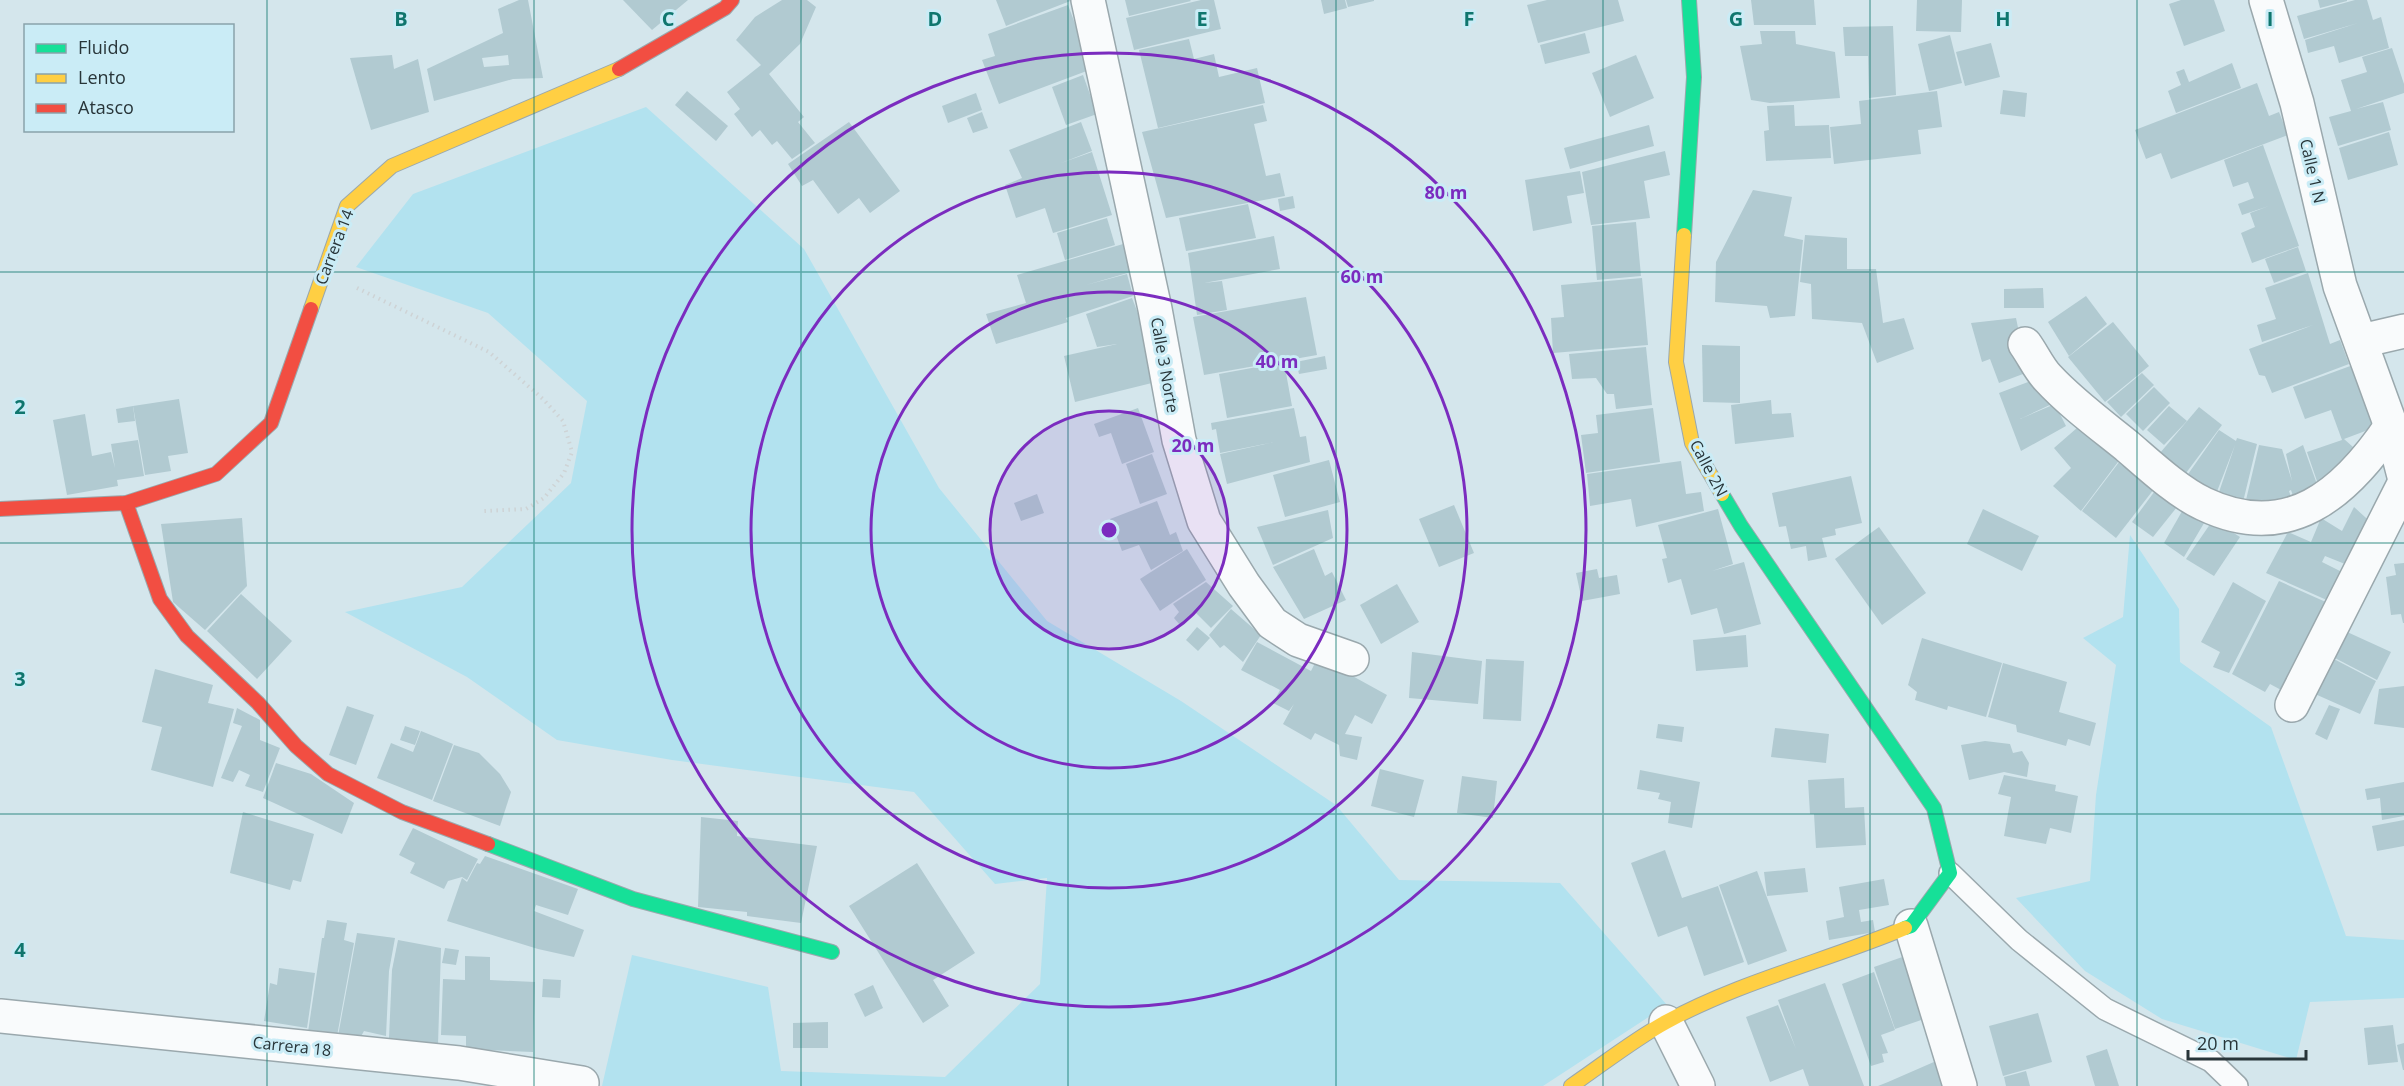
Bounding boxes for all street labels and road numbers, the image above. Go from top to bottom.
street label: Calle 1 N [2295,137,2331,205]
street label: Carrera 14 [310,206,358,288]
street label: Calle 3 Norte [1146,316,1184,414]
street label: Calle 2N [1685,436,1733,500]
street label: Carrera 18 [252,1031,332,1061]

